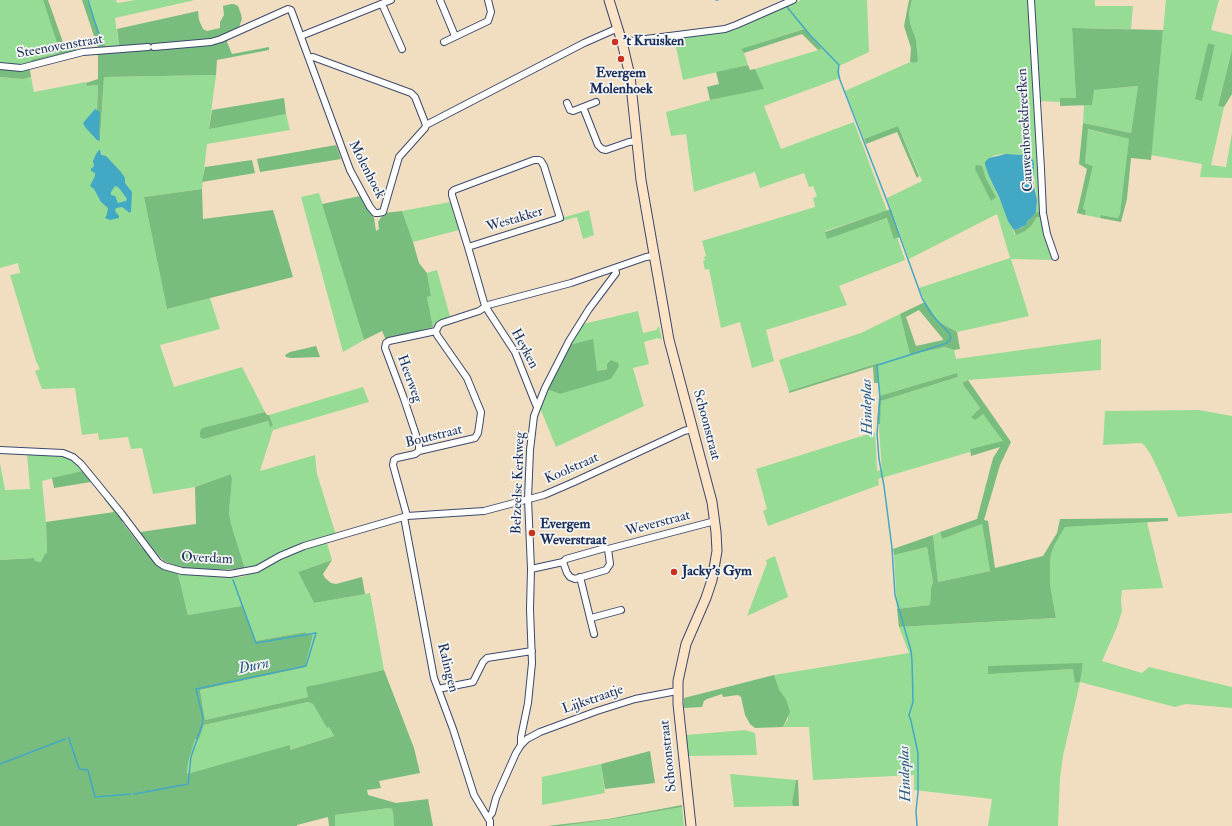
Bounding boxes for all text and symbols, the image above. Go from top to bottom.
street label: Steenovenstraat [15,31,105,63]
place label: 't Kruisken [623,34,684,50]
marker: 't Kruisken [610,37,620,47]
marker: Evergem Molenhoek [616,54,626,64]
place label: Evergem Molenhoek [589,66,653,98]
street label: Cauwenbroekdreefken [1014,68,1038,192]
street label: Molenhoek [344,138,388,202]
street label: Westakker [485,203,545,237]
street label: Heyken [507,326,541,372]
street label: Heerweg [393,353,425,405]
water label: Hindeplas [859,379,877,435]
street label: Schoonstraat [689,388,723,462]
street label: Boutstraat [404,422,464,452]
street label: Belzeelse Kerkweg [509,431,529,535]
street label: Koolstraat [542,450,602,488]
street label: Weverstraat [624,507,692,541]
place label: Evergem Weverstraat [540,517,606,550]
marker: Evergem Weverstraat [527,528,537,538]
street label: Overdam [181,549,233,569]
place label: Jacky's Gym [682,564,752,580]
marker: Jacky's Gym [669,567,679,577]
street label: Ralingen [433,642,461,694]
water label: Durn [237,655,271,679]
street label: Lijkstraatje [560,682,626,718]
street label: Schoonstraat [657,719,681,793]
water label: Hindeplas [896,746,916,802]

